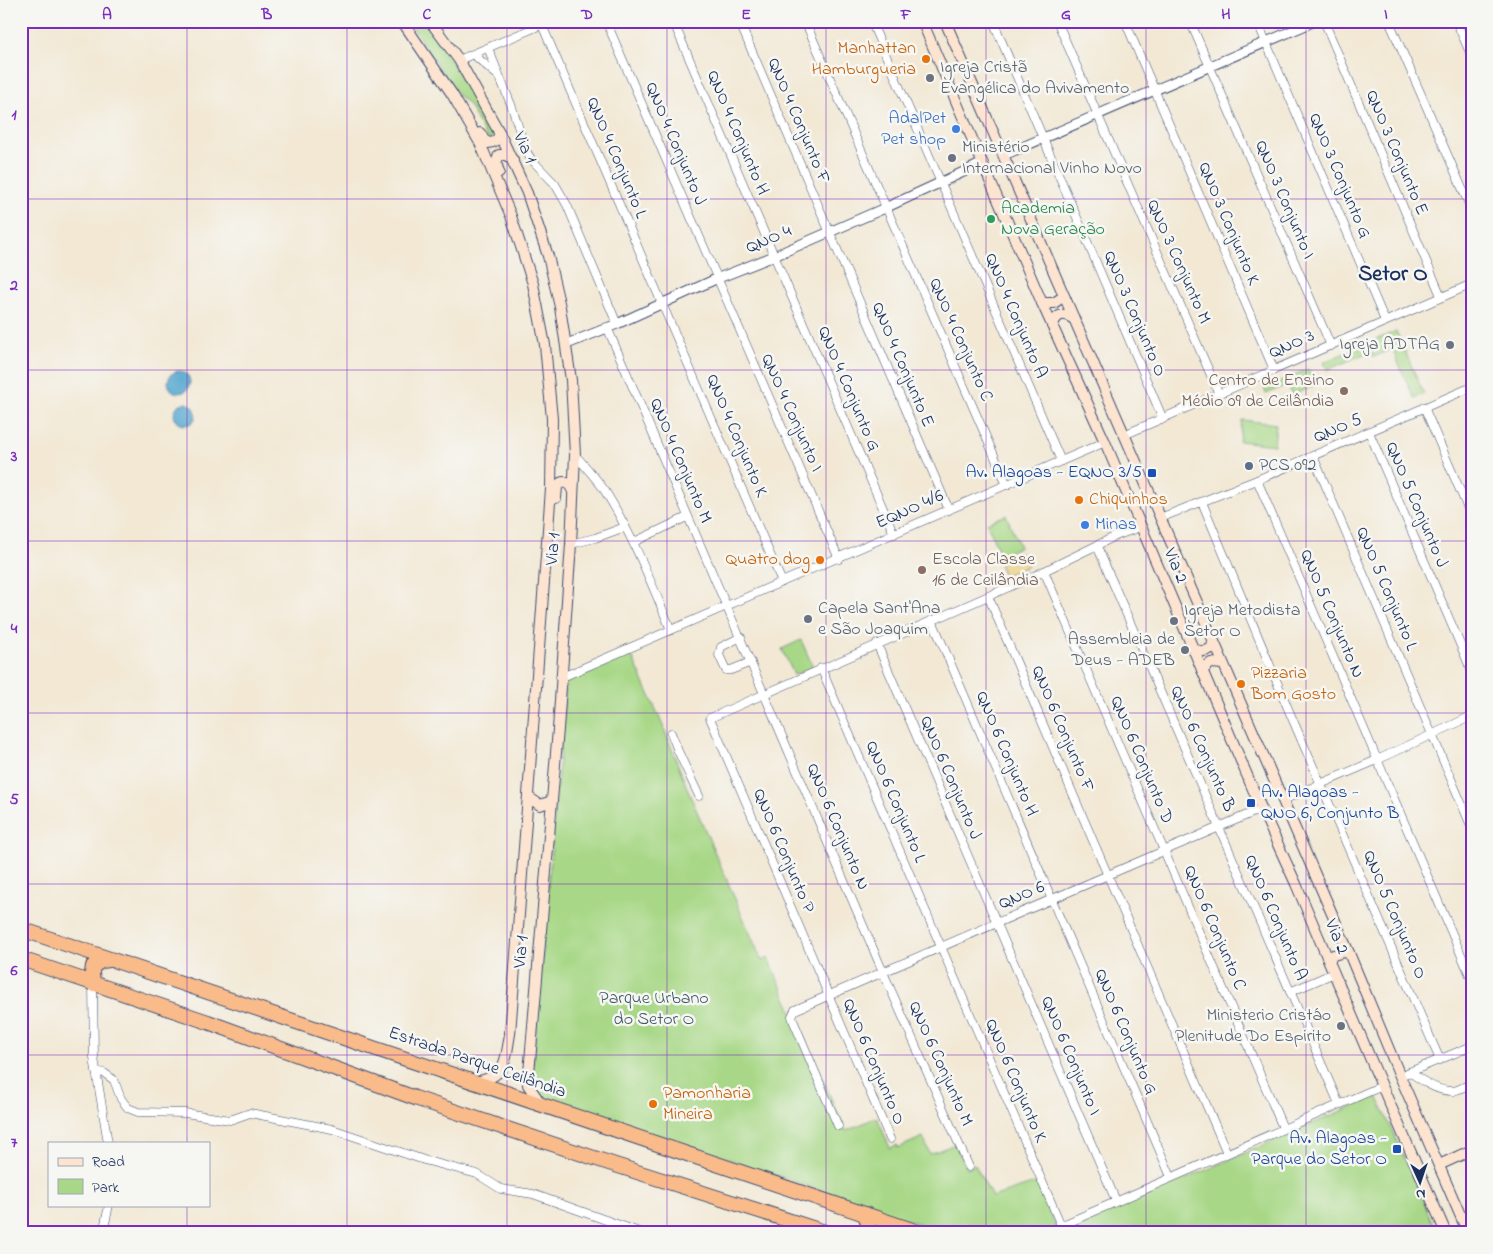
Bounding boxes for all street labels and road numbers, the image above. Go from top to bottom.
street label: QNO 4 Conjunto F [760,54,836,188]
street label: QNO 4 Conjunto H [699,67,775,199]
street label: QNO 4 Conjunto J [637,78,713,210]
street label: QNO 3 Conjunto E [1358,86,1434,220]
street label: QNO 4 Conjunto L [579,93,653,223]
street label: QNO 3 Conjunto G [1301,109,1377,243]
street label: Via 1 [505,127,543,168]
street label: QNO 3 Conjunto I [1247,136,1321,264]
street label: QNO 3 Conjunto K [1190,158,1266,290]
street label: QNO 3 Conjunto M [1139,196,1217,328]
street label: QNO 4 [742,219,796,261]
street label: QNO 3 Conjunto O [1096,247,1172,381]
street label: QNO 4 Conjunto A [977,249,1053,383]
street label: QNO 4 Conjunto C [921,274,999,406]
street label: QNO 4 Conjunto E [864,298,940,432]
street label: QNO 4 Conjunto G [810,322,886,456]
street label: QNO 3 [1265,323,1319,367]
street label: QNO 4 Conjunto I [753,350,829,476]
street label: QNO 4 Conjunto K [698,370,774,502]
street label: QNO 4 Conjunto M [642,394,718,528]
street label: QNO 5 [1310,407,1366,451]
street label: QNO 5 Conjunto J [1378,438,1454,572]
street label: EQNO 4/6 [872,483,948,536]
street label: QNO 5 Conjunto L [1348,523,1424,655]
street label: Via 1 [540,532,568,567]
street label: Via 2 [1156,544,1194,588]
street label: QNO 5 Conjunto N [1292,546,1370,682]
street label: QNO 6 Conjunto F [1024,662,1100,796]
street label: QNO 6 Conjunto B [1163,682,1241,816]
street label: QNO 6 Conjunto H [968,687,1044,821]
street label: QNO 6 Conjunto D [1102,692,1180,828]
street label: QNO 6 Conjunto J [912,712,988,844]
street label: QNO 6 Conjunto L [858,737,932,867]
street label: QNO 6 Conjunto N [799,760,875,894]
street label: QNO 6 Conjunto P [745,785,821,918]
street label: QNO 5 Conjunto O [1355,847,1433,983]
street label: QNO 6 Conjunto A [1237,851,1313,985]
street label: QNO 6 Conjunto C [1176,862,1252,994]
street label: QNO 6 [995,875,1049,917]
street label: Via 2 [1317,915,1355,959]
street label: Via 1 [508,934,536,970]
street label: QNO 6 Conjunto G [1087,965,1163,1099]
street label: QNO 6 Conjunto I [1033,992,1107,1120]
street label: QNO 6 Conjunto O [835,995,911,1129]
street label: QNO 6 Conjunto M [901,997,979,1131]
street label: QNO 6 Conjunto K [977,1015,1053,1147]
street label: Estrada Parque Ceilândia [385,1020,569,1106]

